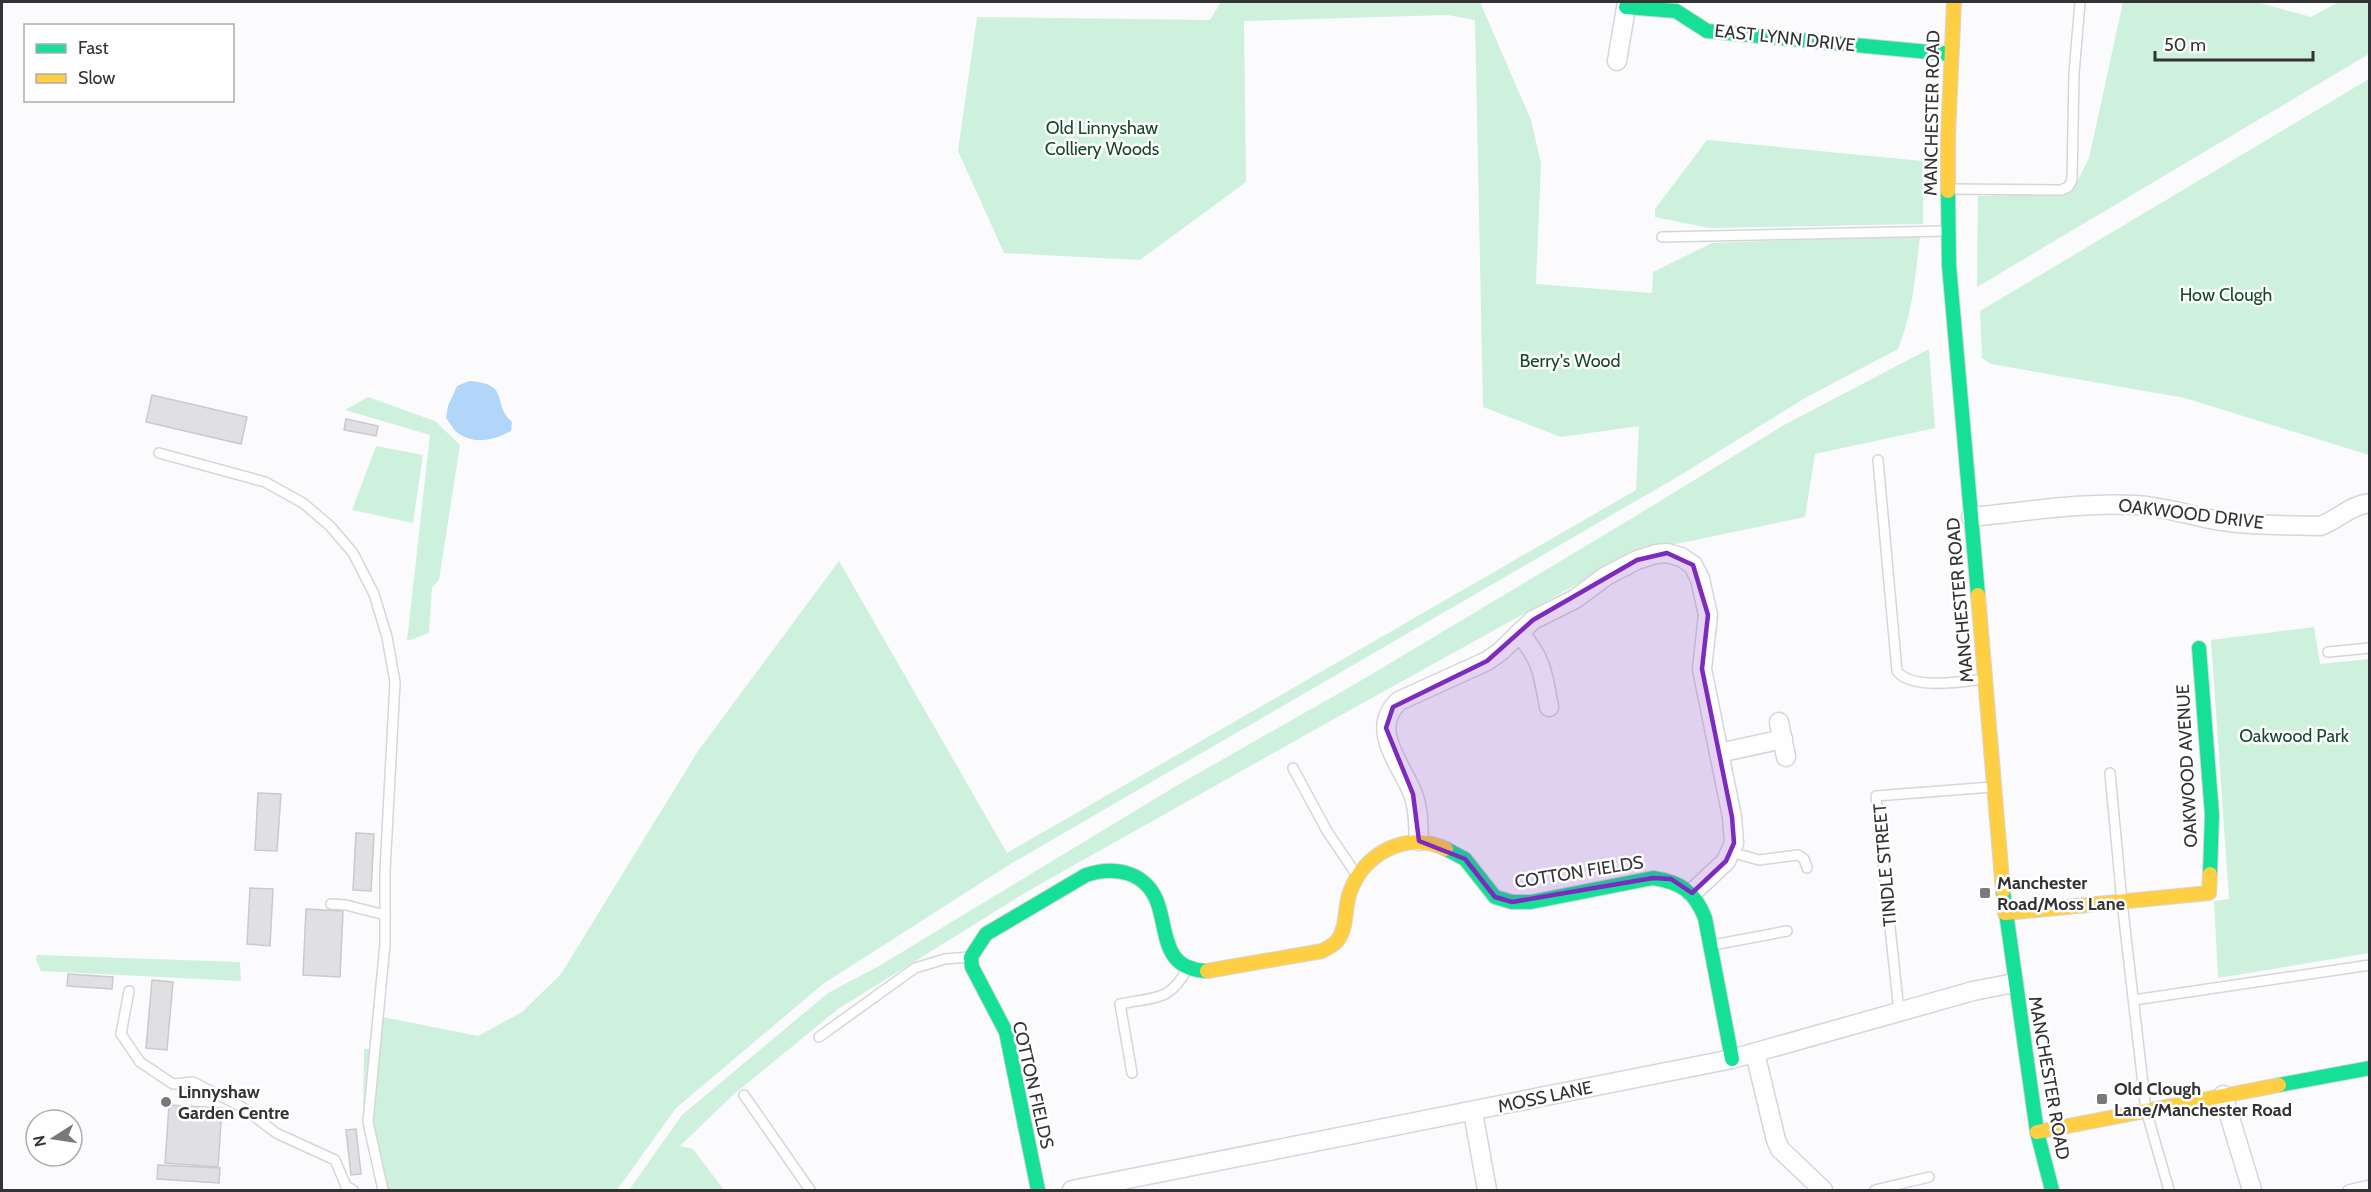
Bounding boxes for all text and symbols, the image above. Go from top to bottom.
street label: EAST LYNN DRIVE [1713,20,1857,56]
legend [24,24,234,102]
scale bar [2155,24,2312,62]
street label: MANCHESTER ROAD [1920,30,1944,196]
text: 50 m [2164,34,2206,56]
text: Fast [78,37,109,59]
text: Slow [78,67,115,89]
park label: Old Linnyshaw Colliery Woods [1045,117,1159,160]
park label: How Clough [2180,284,2272,306]
park label: Berry's Wood [1520,350,1620,372]
street label: OAKWOOD DRIVE [2117,494,2265,534]
street label: MANCHESTER ROAD [1942,516,1978,684]
street label: OAKWOOD AVENUE [2172,684,2202,848]
park label: Oakwood Park [2239,725,2350,747]
street label: TINDLE STREET [1869,802,1901,927]
street label: COTTON FIELDS [1513,851,1645,893]
place label: Manchester Road/Moss Lane [1997,872,2125,915]
marker: Manchester Road/Moss Lane [1978,886,1992,900]
street label: MANCHESTER ROAD [2024,994,2074,1162]
street label: COTTON FIELDS [1008,1019,1058,1151]
street label: MOSS LANE [1496,1076,1594,1118]
place label: Old Clough Lane/Manchester Road [2114,1078,2292,1121]
place label: Linnyshaw Garden Centre [178,1081,289,1124]
marker: Old Clough Lane/Manchester Road [2095,1092,2109,1106]
marker: Linnyshaw Garden Centre [159,1095,173,1109]
north arrow [24,1108,84,1168]
text: N [29,1134,50,1149]

